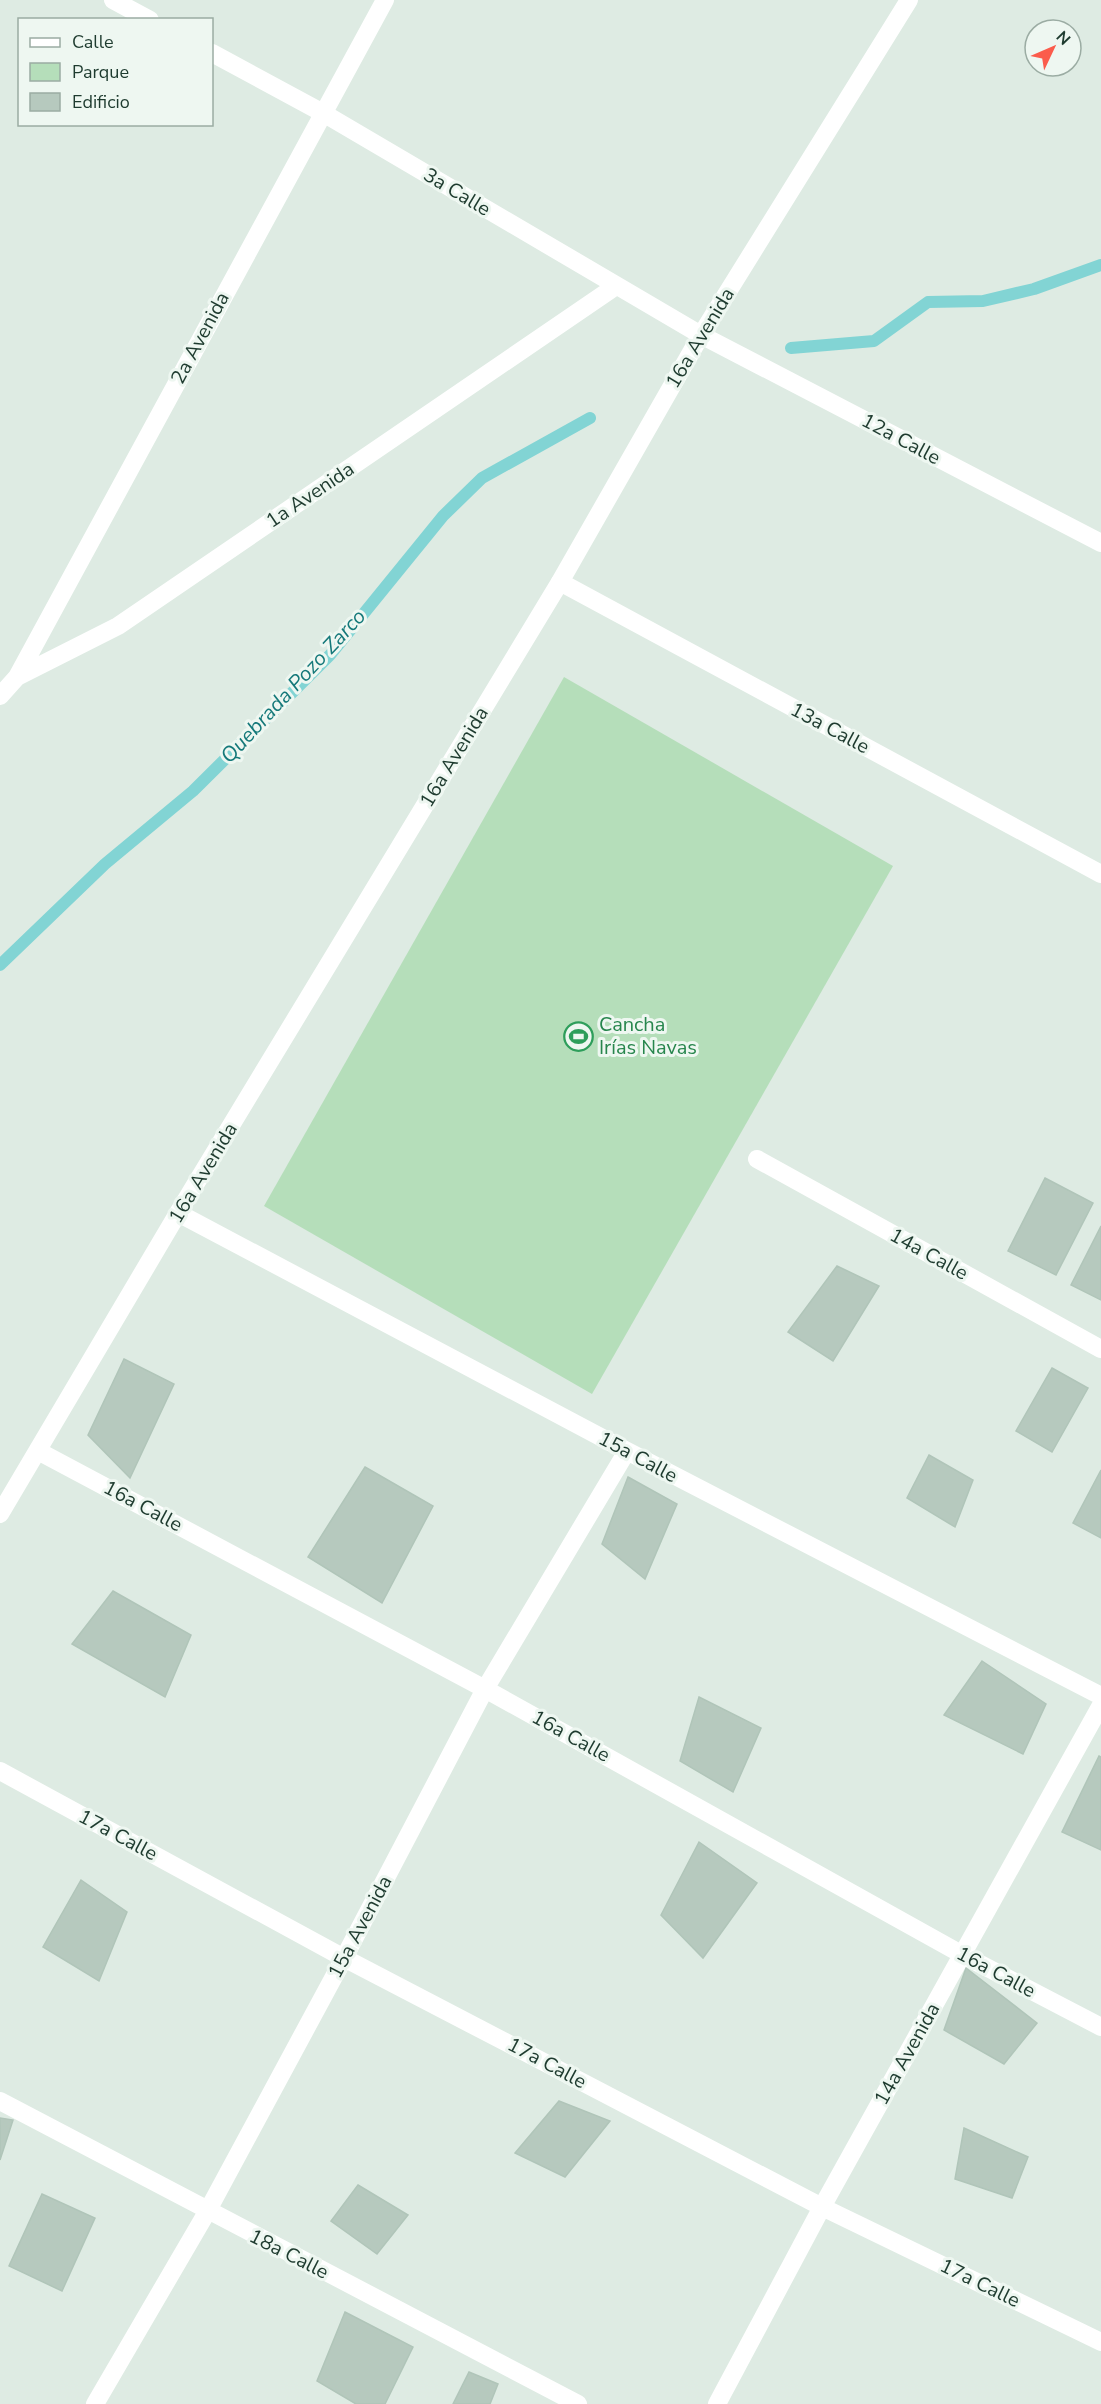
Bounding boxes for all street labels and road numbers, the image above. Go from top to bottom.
street label: 3a Calle [418,161,496,223]
street label: 16a Avenida [659,283,741,393]
street label: 2a Avenida [164,287,236,389]
street label: 12a Calle [857,407,945,471]
street label: 1a Avenida [261,456,359,534]
street label: 13a Calle [786,696,874,760]
street label: 16a Avenida [413,702,495,812]
street label: 16a Avenida [162,1118,244,1228]
street label: 14a Calle [885,1221,973,1287]
street label: 15a Calle [594,1425,682,1489]
street label: 16a Calle [99,1474,187,1538]
street label: 16a Calle [527,1703,615,1769]
street label: 17a Calle [74,1803,162,1867]
street label: 15a Avenida [322,1871,398,1983]
street label: 16a Calle [952,1940,1040,2004]
street label: 14a Avenida [868,1998,946,2110]
street label: 17a Calle [503,2031,591,2095]
street label: 18a Calle [245,2222,333,2286]
street label: 17a Calle [935,2252,1025,2314]

